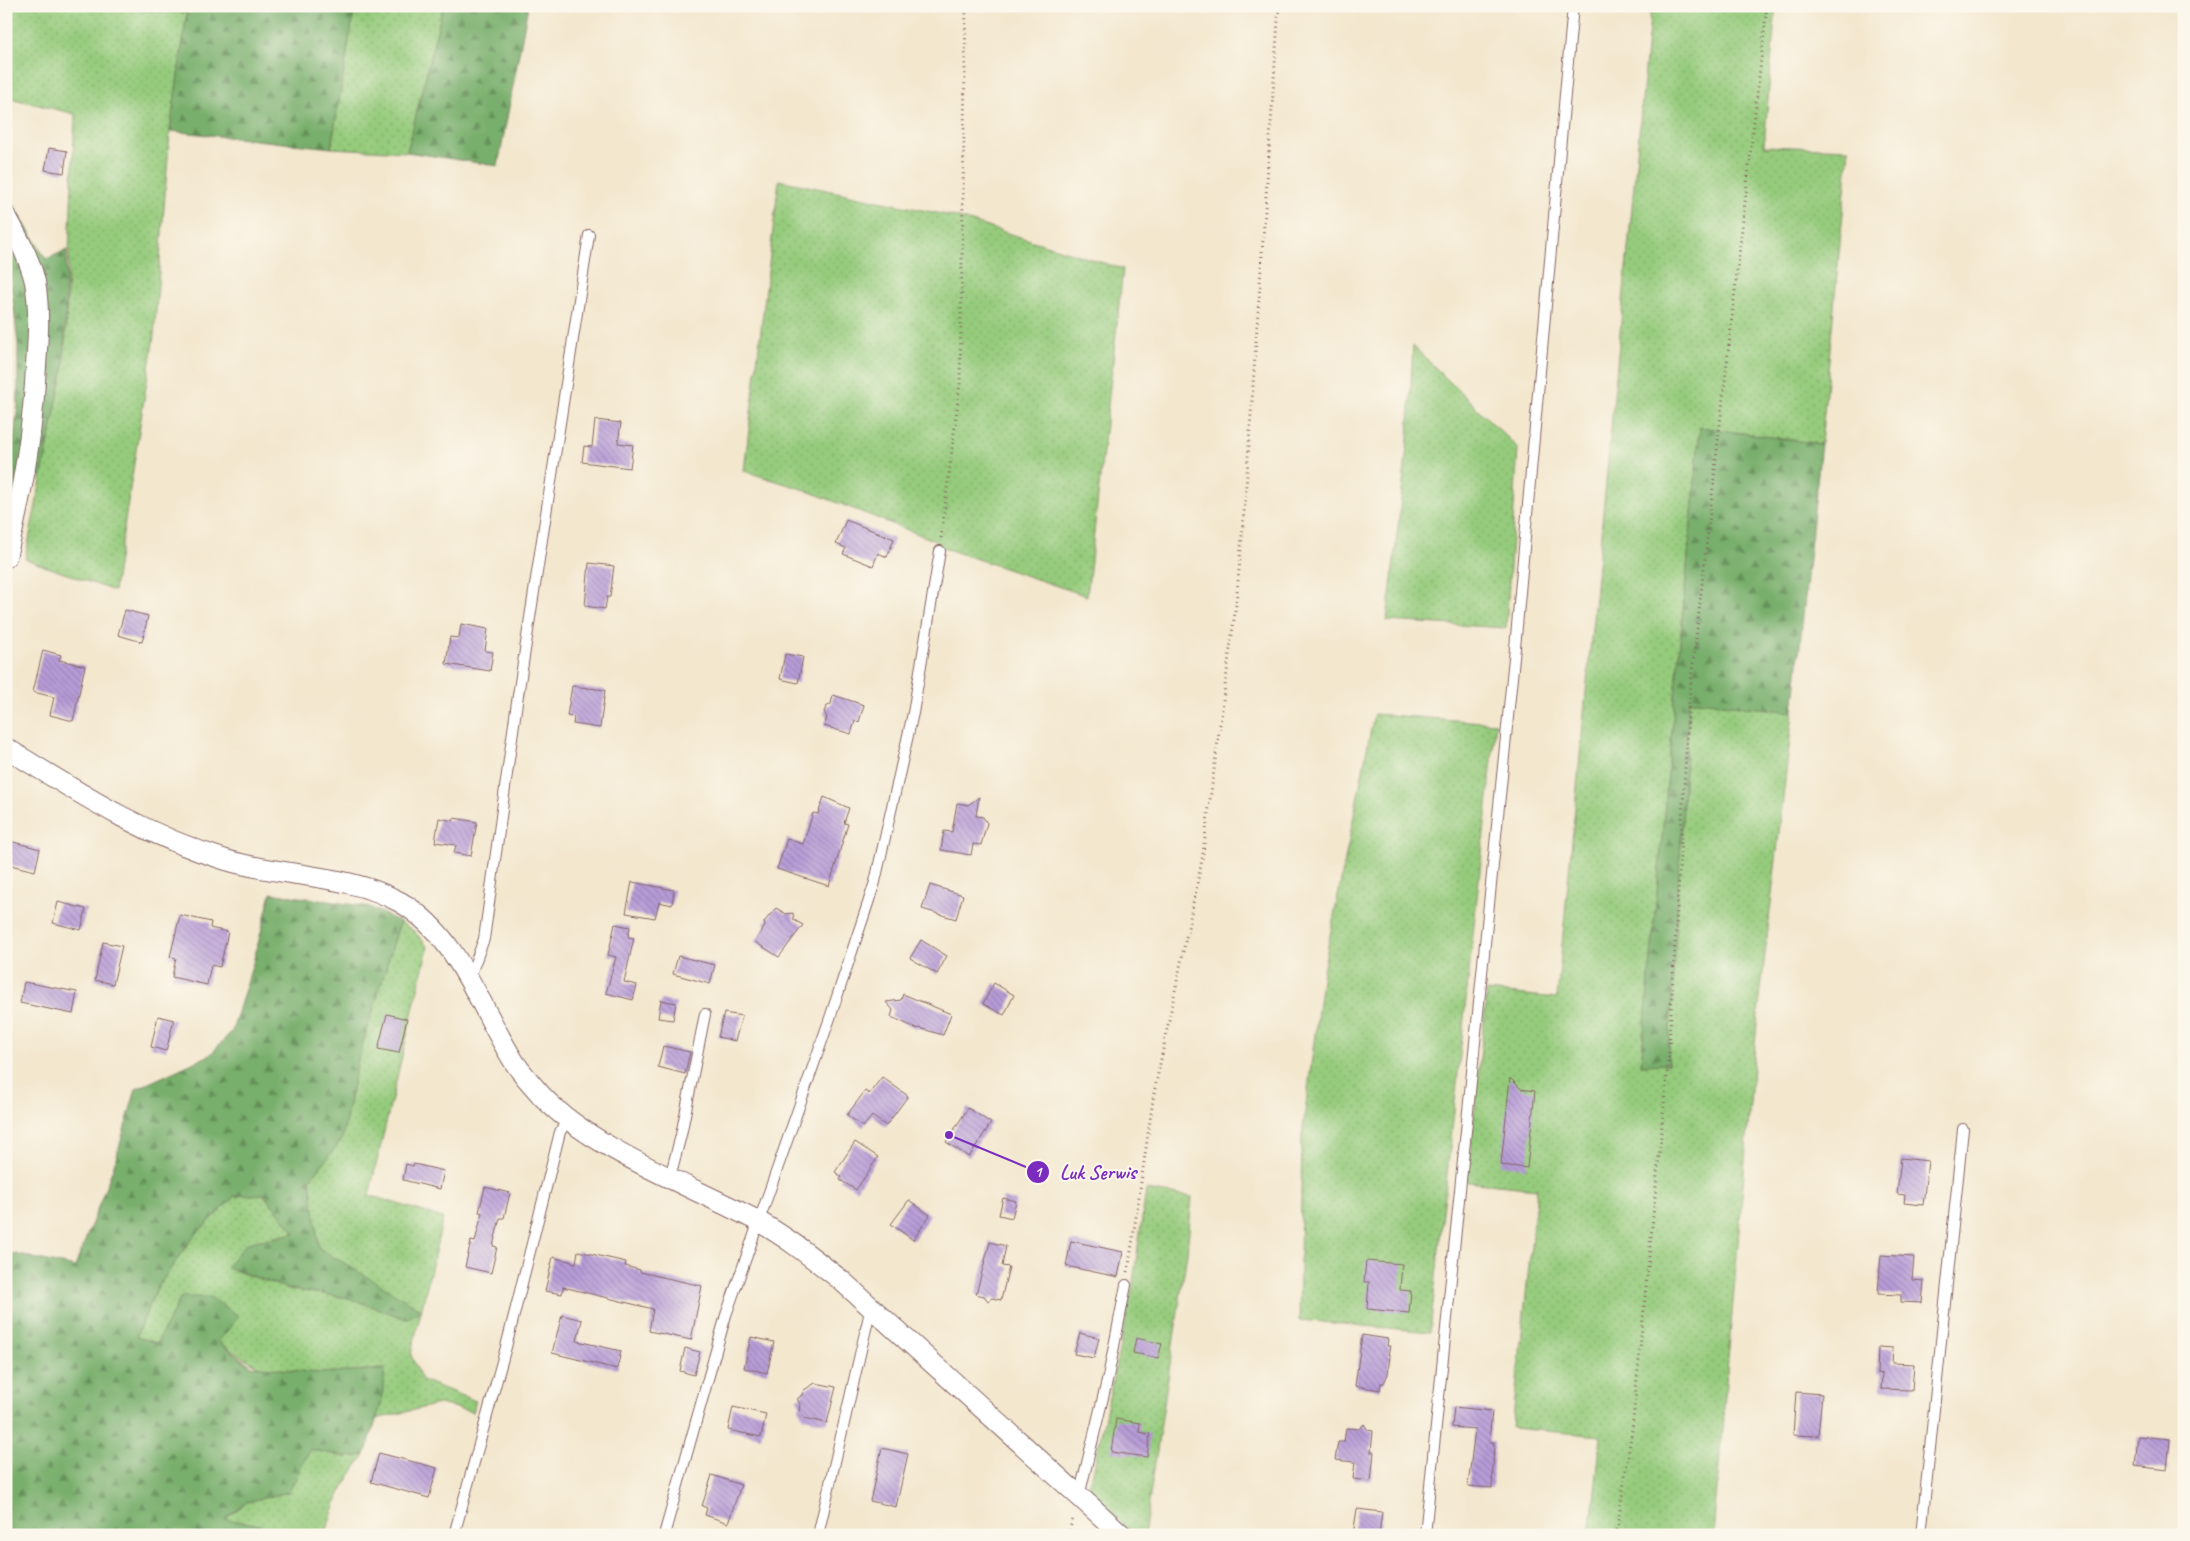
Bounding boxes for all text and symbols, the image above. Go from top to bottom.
callout: Luk Serwis [1025,1154,1146,1190]
text: Luk Serwis [1060,1159,1139,1185]
text: 1 [1035,1163,1044,1182]

